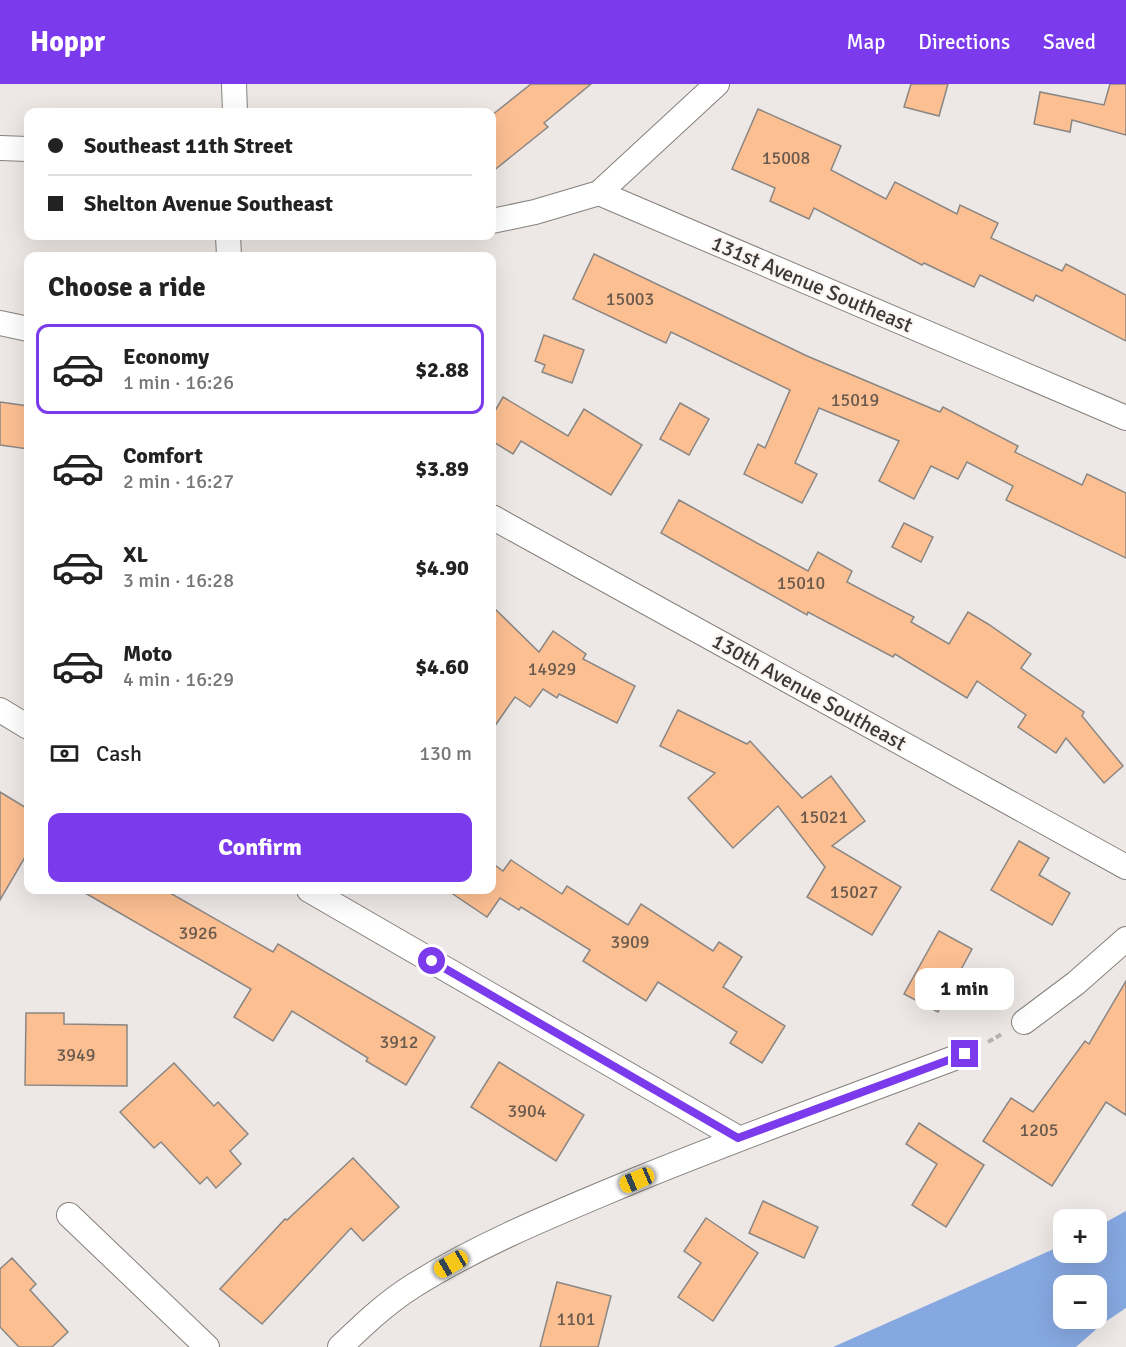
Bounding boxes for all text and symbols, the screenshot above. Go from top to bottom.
text: Hoppr [30,25,105,59]
text: Map [847,29,885,55]
text: Directions [918,29,1010,55]
text: Saved [1043,29,1096,55]
text: Southeast 11th Street [84,132,293,159]
house number: 15008 [762,147,810,169]
text: Shelton Avenue Southeast [84,190,333,217]
street label: 131st Avenue Southeast [707,230,917,338]
text: Choose a ride [48,271,206,304]
house number: 15003 [606,288,654,310]
icon: car [51,342,105,396]
text: Economy [123,343,209,370]
text: $2.88 [415,356,469,383]
text: 1 min · 16:26 [123,370,234,395]
house number: 15019 [831,389,879,411]
icon: car [51,441,105,495]
text: Comfort [123,442,203,469]
text: $3.89 [415,455,469,482]
text: 2 min · 16:27 [123,469,234,494]
icon: car [51,540,105,594]
text: XL [123,541,148,568]
text: $4.90 [415,554,469,581]
text: 3 min · 16:28 [123,568,234,593]
house number: 15010 [777,572,825,594]
street label: 130th Avenue Southeast [707,628,911,756]
icon: car [51,639,105,693]
text: Moto [123,640,172,667]
text: $4.60 [415,653,469,680]
house number: 14929 [528,658,576,680]
text: 4 min · 16:29 [123,667,234,692]
icon: cash [48,737,81,770]
text: Cash [96,740,142,767]
text: 130 m [419,741,472,766]
house number: 15021 [800,806,848,828]
button: Confirm [48,813,472,882]
house number: 15027 [830,881,878,903]
house number: 3926 [179,922,217,944]
house number: 3909 [611,931,649,953]
route start [418,947,445,974]
callout: 1 min [916,967,1014,1009]
text: 1 min [940,976,989,1001]
house number: 3912 [380,1031,418,1053]
route end [951,1040,978,1067]
house number: 3949 [57,1044,95,1066]
house number: 3904 [508,1100,547,1122]
house number: 1205 [1020,1119,1058,1141]
car [617,1165,657,1195]
map controls [1053,1209,1107,1329]
button: + [1053,1209,1107,1263]
car [431,1247,471,1281]
button: − [1053,1275,1107,1329]
house number: 1101 [557,1308,595,1330]

